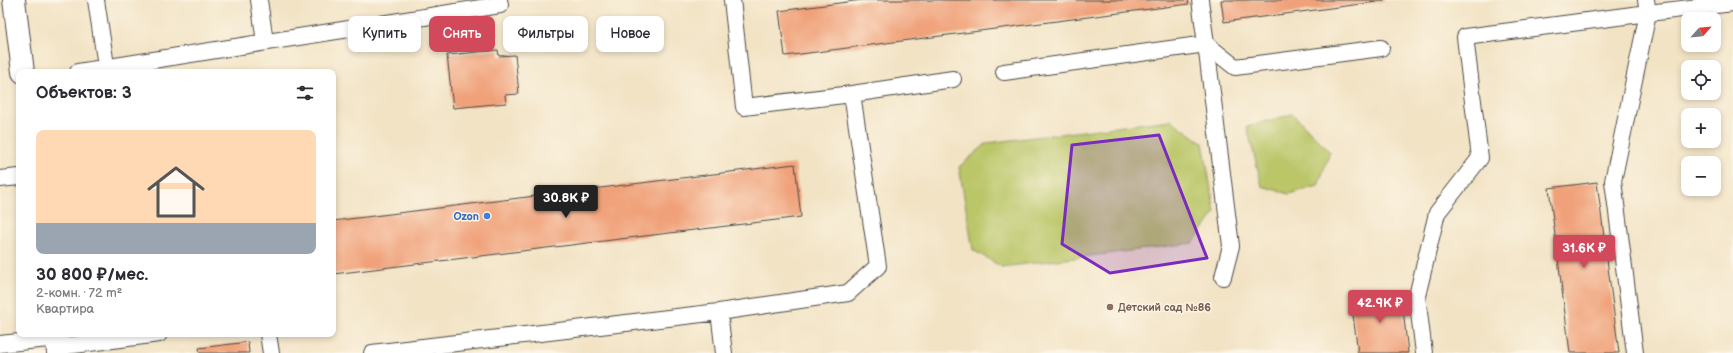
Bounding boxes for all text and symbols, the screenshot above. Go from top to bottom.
north arrow [1681,12,1721,52]
map controls [1681,12,1721,196]
chip: Купить [348,16,421,52]
chip: Снять [429,16,495,52]
chip: Фильтры [503,16,588,52]
chip: Новое [596,16,664,52]
button: locate [1681,60,1721,100]
icon: filters [294,82,316,104]
text: Объектов: 3 [36,83,132,103]
button: + [1681,108,1721,148]
icon: home [140,156,212,228]
button: − [1681,156,1721,196]
pin: 30.8K ₽ [529,185,603,219]
text: 30.8K ₽ [543,190,589,206]
place label: Ozon [453,210,479,223]
marker: Ozon [482,211,492,221]
pin: 31.6K ₽ [1547,235,1621,269]
text: 31.6K ₽ [1562,240,1606,256]
text: 30 800 ₽/мес. [36,265,148,285]
text: 2-комн. · 72 m² [36,285,122,301]
pin: 42.9K ₽ [1343,290,1417,324]
text: 42.9K ₽ [1357,295,1403,311]
text: Квартира [36,301,94,317]
place label: Детский сад №86 [1118,301,1211,314]
marker: Детский сад №86 [1105,302,1115,312]

